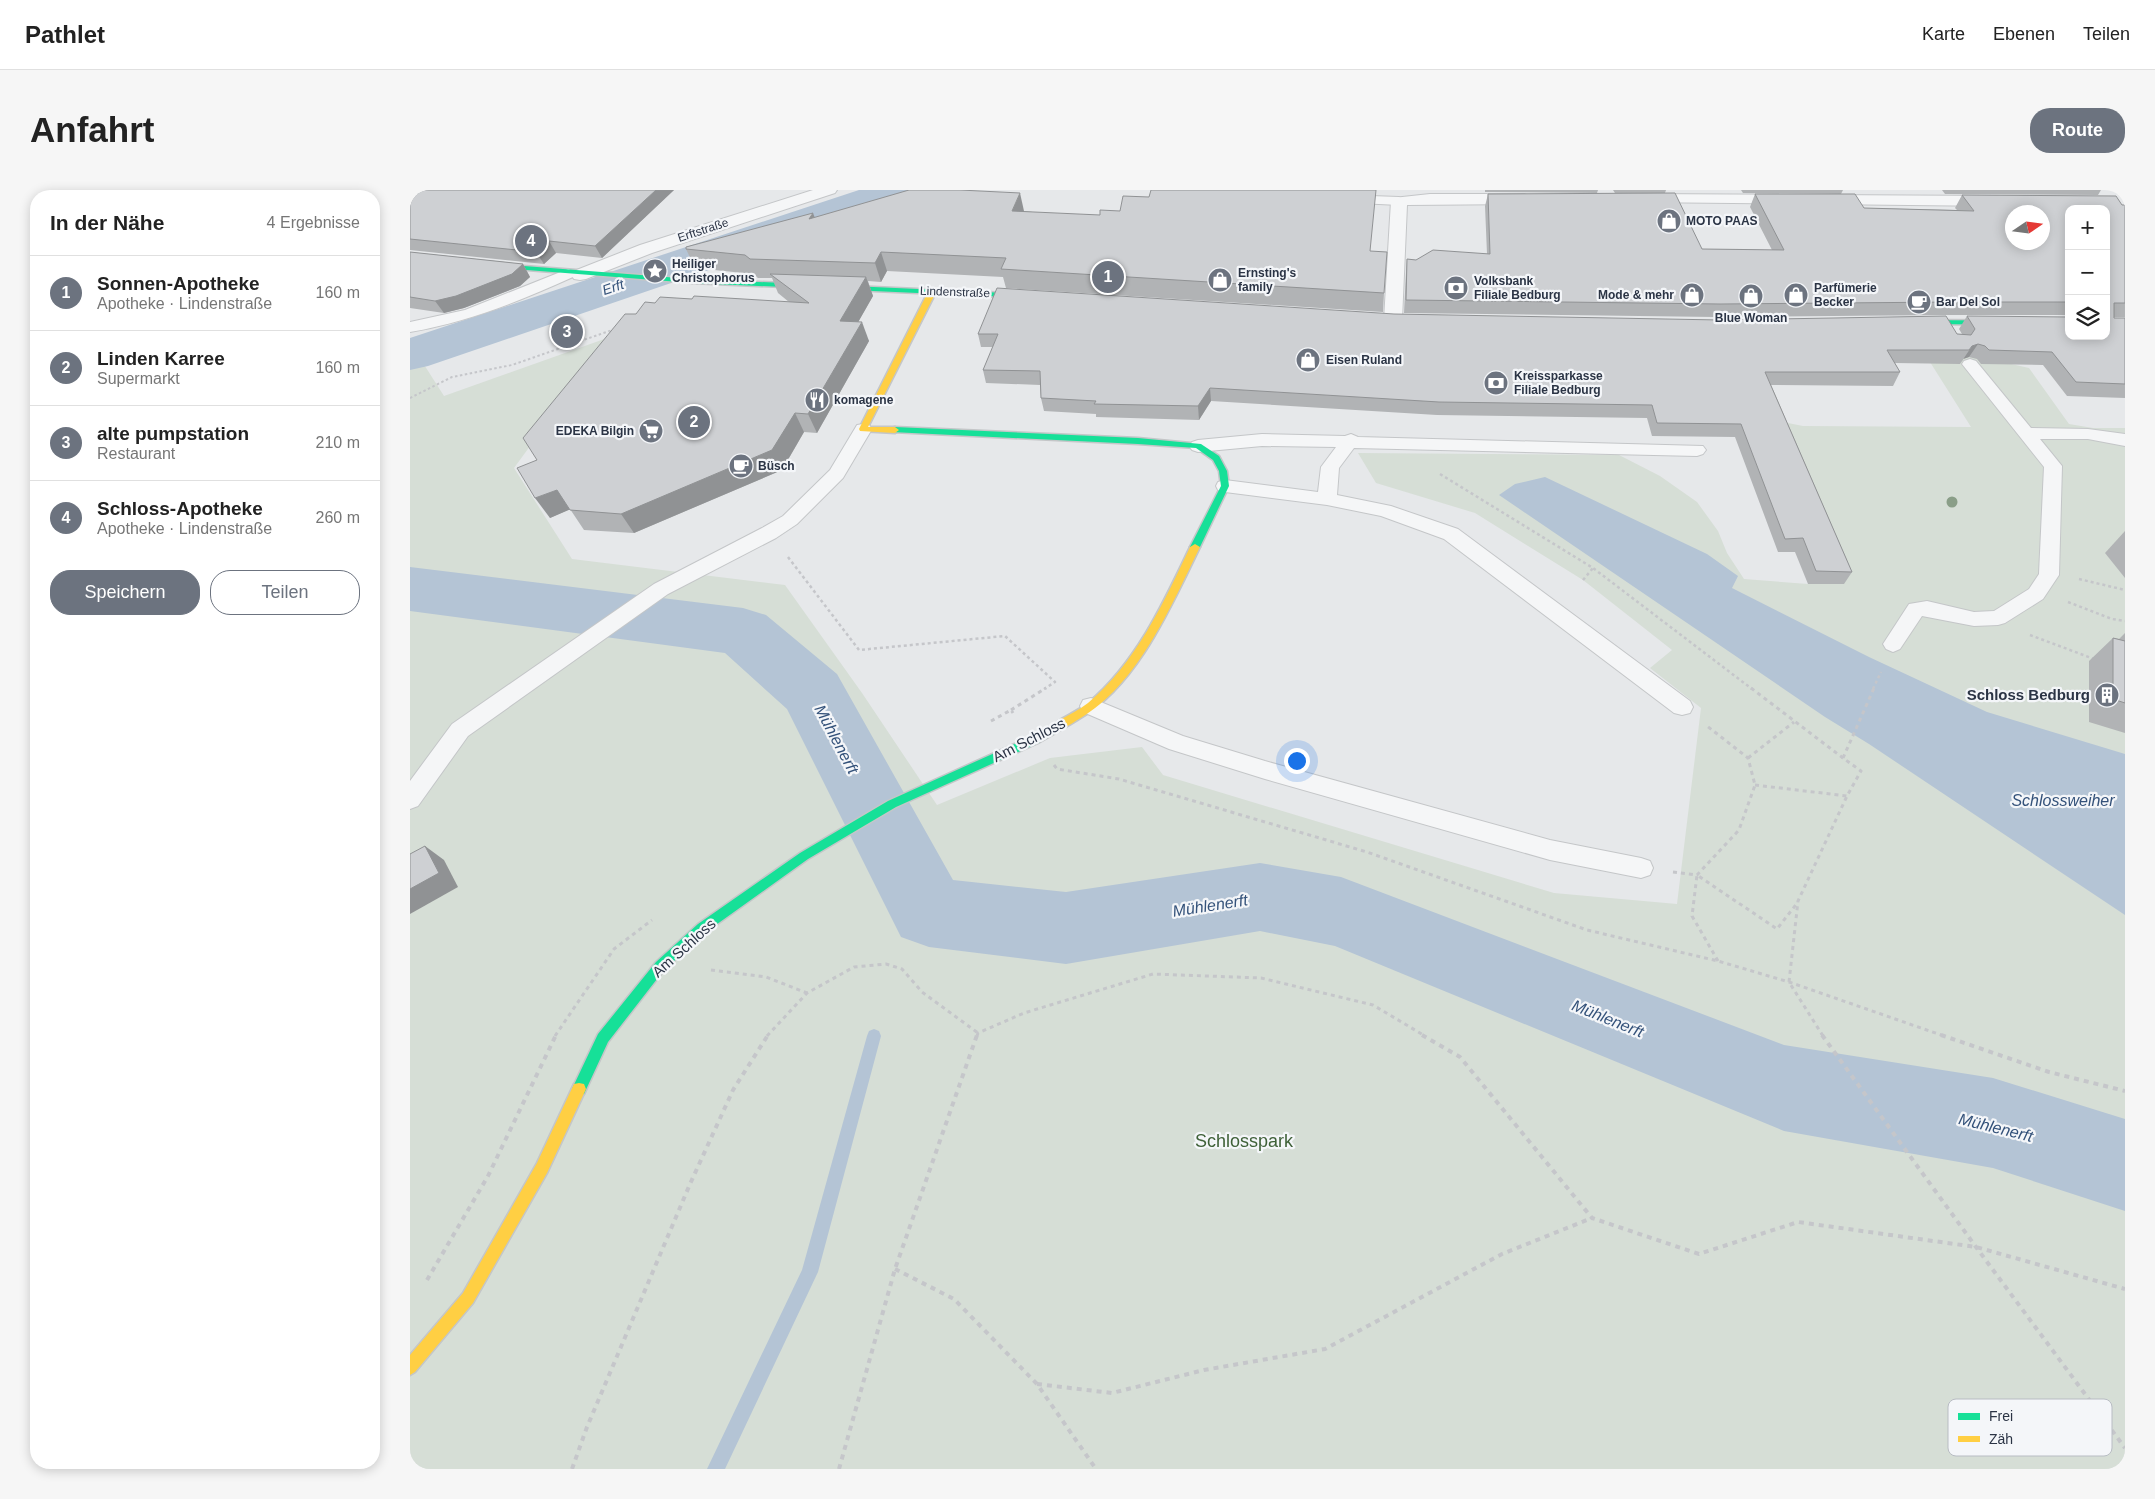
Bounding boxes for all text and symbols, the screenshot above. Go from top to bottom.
text: Pathlet [25,21,105,48]
text: Karte [1922,24,1965,44]
text: Ebenen [1993,24,2055,44]
text: Teilen [2083,24,2130,44]
button: Route [2030,108,2125,153]
text: Anfahrt [30,110,154,149]
north arrow [2005,205,2050,250]
map controls [2065,205,2110,340]
button: + [2065,205,2110,250]
shop icon: MOTO PAAS [1656,208,1682,234]
text: In der Nähe [50,211,164,234]
text: 4 Ergebnisse [267,214,360,231]
place label: MOTO PAAS [1686,214,1758,228]
street label: Erftstraße [676,215,731,245]
pin: 4 [515,222,547,260]
button: − [2065,250,2110,295]
place label: Heiliger Christophorus [672,257,755,285]
place icon: Heiliger Christophorus [642,258,668,284]
pin: 1 [1092,258,1124,296]
place label: Ernsting's family [1238,266,1297,294]
shop icon: Ernsting's family [1207,267,1233,293]
text: Sonnen-Apotheke [97,273,260,294]
place label: Volksbank Filiale Bedburg [1474,274,1561,302]
bank icon: Volksbank Filiale Bedburg [1443,275,1469,301]
water label: Erft [600,276,627,298]
place label: Parfümerie Becker [1814,281,1877,309]
shop icon: Mode & mehr [1679,282,1705,308]
shop icon: Parfümerie Becker [1783,282,1809,308]
shop icon: Blue Woman [1738,283,1764,309]
text: 1 [62,284,70,301]
text: 160 m [316,284,360,301]
street label: Lindenstraße [920,284,991,300]
place label: Mode & mehr [1598,288,1674,302]
cafe icon: Bar Del Sol [1906,289,1932,315]
text: Apotheke · Lindenstraße [97,295,272,312]
place label: Bar Del Sol [1936,295,2000,309]
button: layers [2065,295,2110,340]
place label: Blue Woman [1715,311,1787,325]
pin: 3 [551,313,583,351]
shop icon: Eisen Ruland [1295,347,1321,373]
text: Linden Karree [97,348,225,369]
place label: Eisen Ruland [1326,353,1402,367]
text: 2 [62,359,70,376]
text: 160 m [316,359,360,376]
place label: Kreissparkasse Filiale Bedburg [1514,369,1603,397]
text: Supermarkt [97,370,180,387]
bank icon: Kreissparkasse Filiale Bedburg [1483,370,1509,396]
restaurant icon: komagene [804,387,830,413]
place label: komagene [834,393,894,407]
pin: 2 [678,403,710,441]
supermarket icon: EDEKA Bilgin [638,418,664,444]
text: alte pumpstation [97,423,249,444]
place label: EDEKA Bilgin [556,424,634,438]
text: 3 [62,434,70,451]
text: 210 m [316,434,360,451]
text: Restaurant [97,445,175,462]
cafe icon: Büsch [728,453,754,479]
place label: Büsch [758,459,795,473]
text: Schloss-Apotheke [97,498,263,519]
text: 4 [62,509,70,526]
text: 260 m [316,509,360,526]
text: Apotheke · Lindenstraße [97,520,272,537]
button: Speichern [50,570,200,615]
button: Teilen [210,570,360,615]
building icon: Schloss Bedburg [2094,682,2120,708]
place label: Schloss Bedburg [1967,686,2090,703]
water label: Mühlenerft [811,702,862,777]
street label: Am Schloss [990,714,1068,765]
your location [1284,748,1310,774]
water label: Schlossweiher [2011,792,2115,809]
water label: Mühlenerft [1171,891,1249,920]
street label: Am Schloss [649,915,719,980]
water label: Mühlenerft [1570,996,1647,1041]
water label: Mühlenerft [1957,1110,2035,1145]
park label: Schlosspark [1195,1131,1294,1151]
legend [1948,1399,2112,1456]
text: Frei [1989,1408,2013,1424]
text: Zäh [1989,1431,2013,1447]

